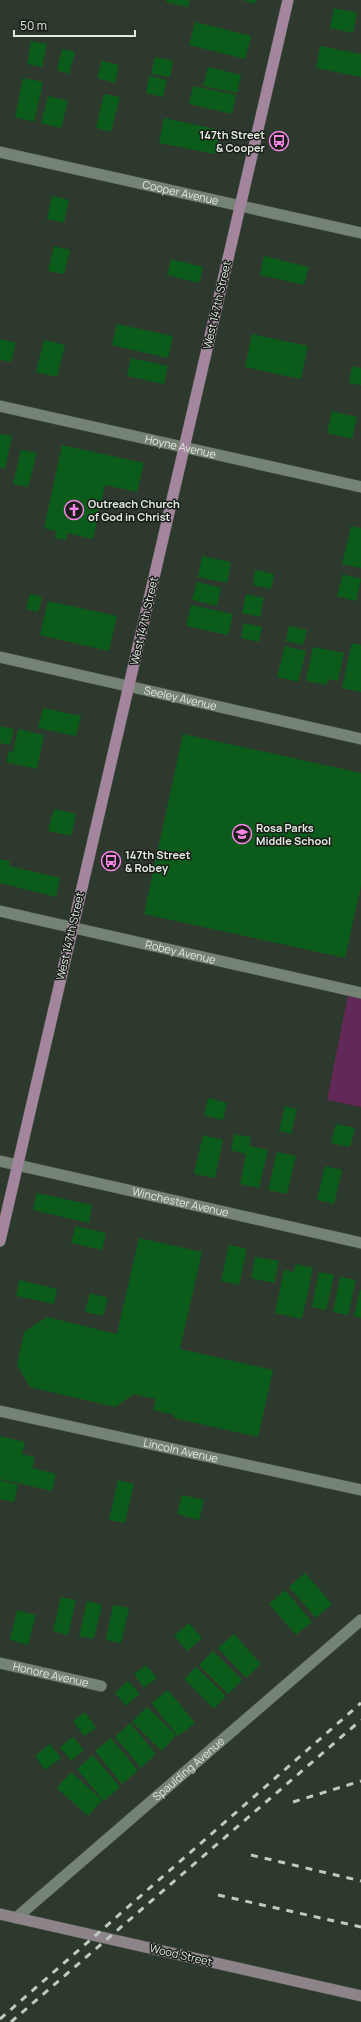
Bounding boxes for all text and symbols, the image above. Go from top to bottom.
scale bar [14,12,135,38]
text: 50 m [20,17,47,34]
place label: 147th Street & Cooper [199,127,266,155]
bus stop icon: 147th Street & Cooper [268,130,290,152]
street label: Cooper Avenue [141,176,221,208]
street label: West 147th Street [199,259,234,351]
street label: Hoyne Avenue [144,431,218,461]
place label: Outreach Church of God in Christ [88,496,180,524]
church icon: Outreach Church of God in Christ [63,499,85,521]
street label: West 147th Street [126,575,161,667]
street label: Seeley Avenue [143,682,219,713]
place label: Rosa Parks Middle School [256,820,331,848]
school or university icon: Rosa Parks Middle School [231,823,253,845]
place label: 147th Street & Robey [125,847,191,875]
bus stop icon: 147th Street & Robey [100,850,122,872]
street label: West 147th Street [52,890,87,982]
street label: Robey Avenue [144,936,218,967]
street label: Winchester Avenue [131,1183,231,1220]
street label: Lincoln Avenue [142,1435,220,1466]
street label: Honore Avenue [11,1658,91,1690]
street label: Spaulding Avenue [149,1733,228,1804]
street label: Wood Street [148,1940,214,1969]

